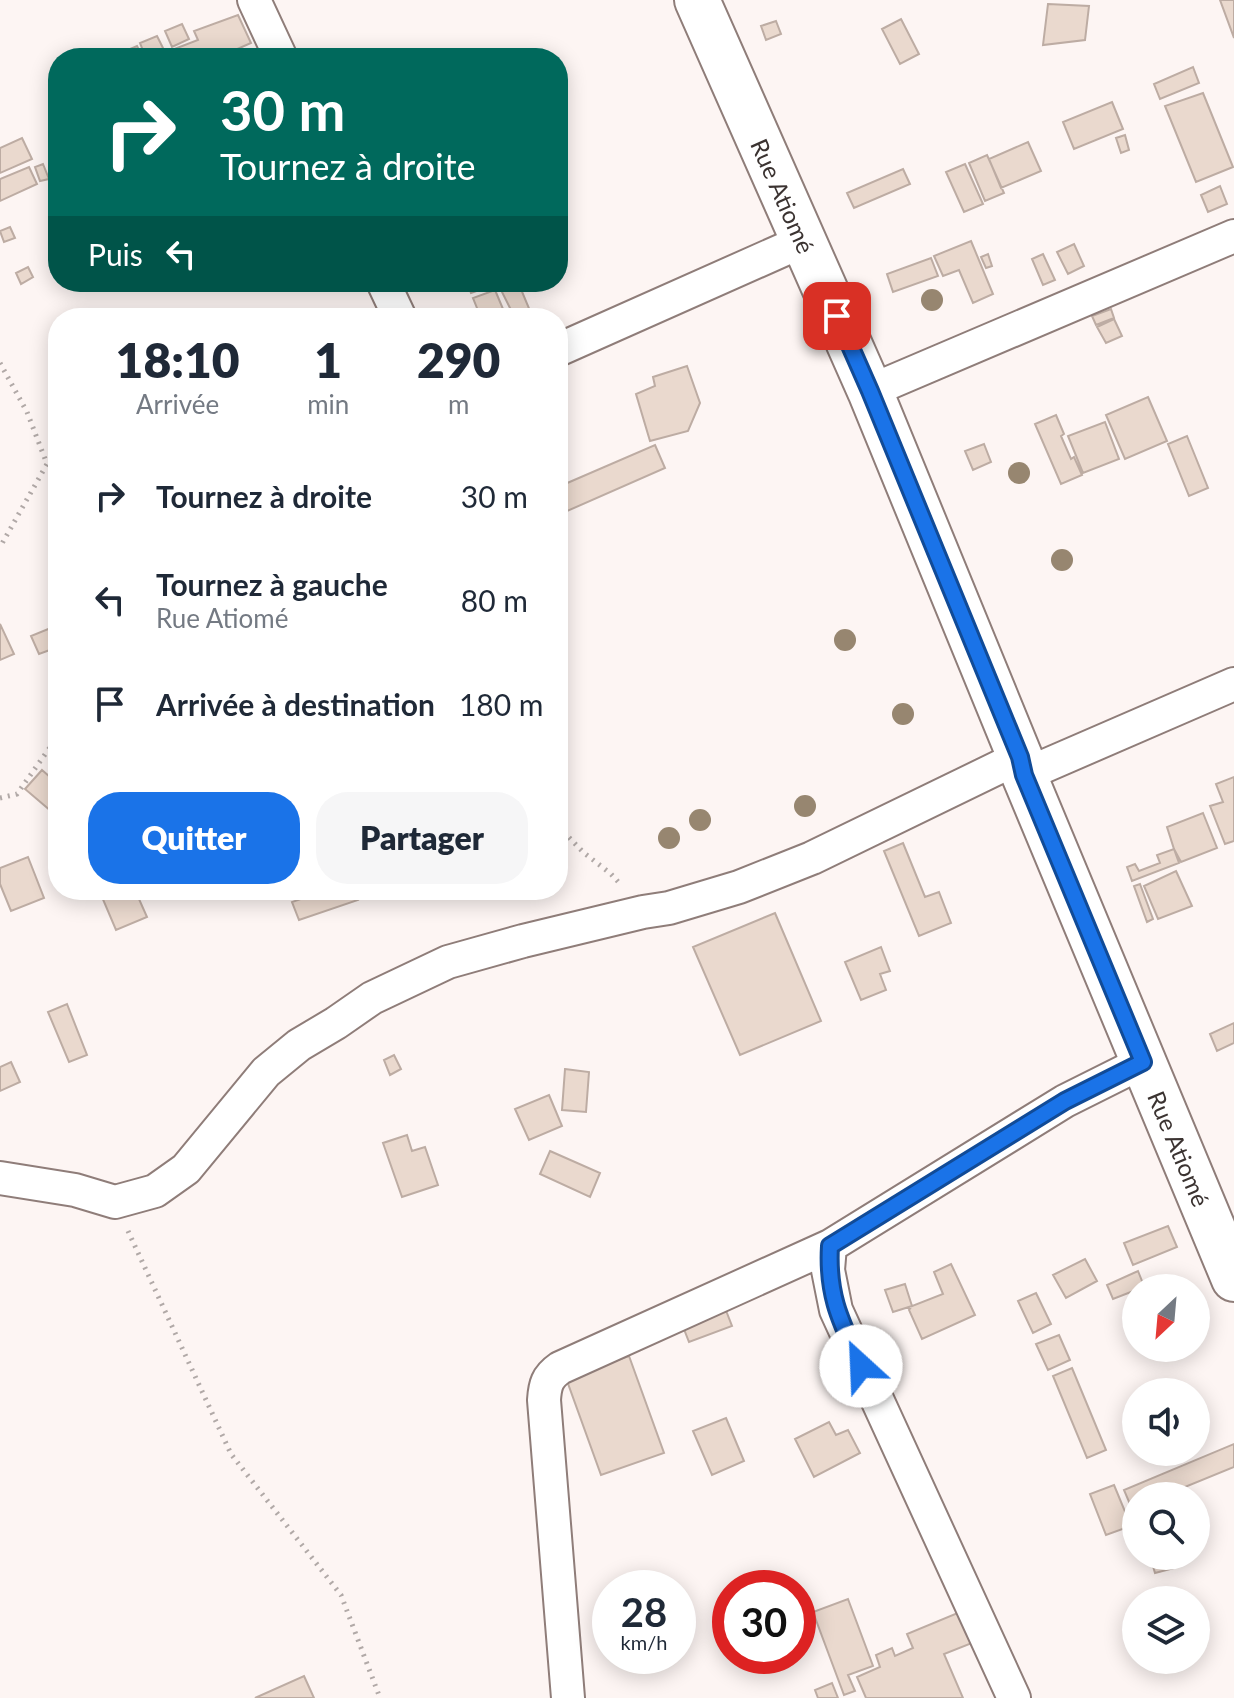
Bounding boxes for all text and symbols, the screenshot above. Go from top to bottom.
text: 30 m [220,76,345,143]
icon: right [88,80,192,184]
street label: Rue Atiomé [746,134,822,258]
text: Tournez à droite [220,144,476,188]
icon: left [159,232,203,276]
text: Puis [88,236,143,272]
pin [803,282,871,350]
icon: arrive [815,294,859,338]
text: 18:10 [116,331,240,388]
text: 1 [314,331,342,388]
text: 290 [417,331,500,388]
text: Arrivée [136,388,219,420]
text: min [307,388,349,420]
text: m [448,388,469,420]
icon: right [88,474,132,518]
text: Tournez à droite [156,478,372,514]
text: 30 m [461,478,528,514]
text: Tournez à gauche [156,566,388,602]
icon: left [88,578,132,622]
text: 80 m [461,582,528,618]
text: Rue Atiomé [156,602,288,634]
icon: arrive [88,682,132,726]
text: Arrivée à destination [156,686,435,722]
text: 180 m [459,686,544,722]
button: Quitter [88,792,300,884]
button: Partager [316,792,528,884]
street label: Rue Atiomé [1143,1086,1216,1210]
north arrow [1122,1274,1210,1362]
map controls [1122,1274,1210,1674]
position arrow [819,1324,903,1408]
button: sound [1122,1378,1210,1466]
button: search [1122,1482,1210,1570]
speed limit sign: 30 [712,1570,816,1674]
button: layers [1122,1586,1210,1674]
text: 28 [621,1588,667,1636]
text: km/h [621,1630,667,1654]

